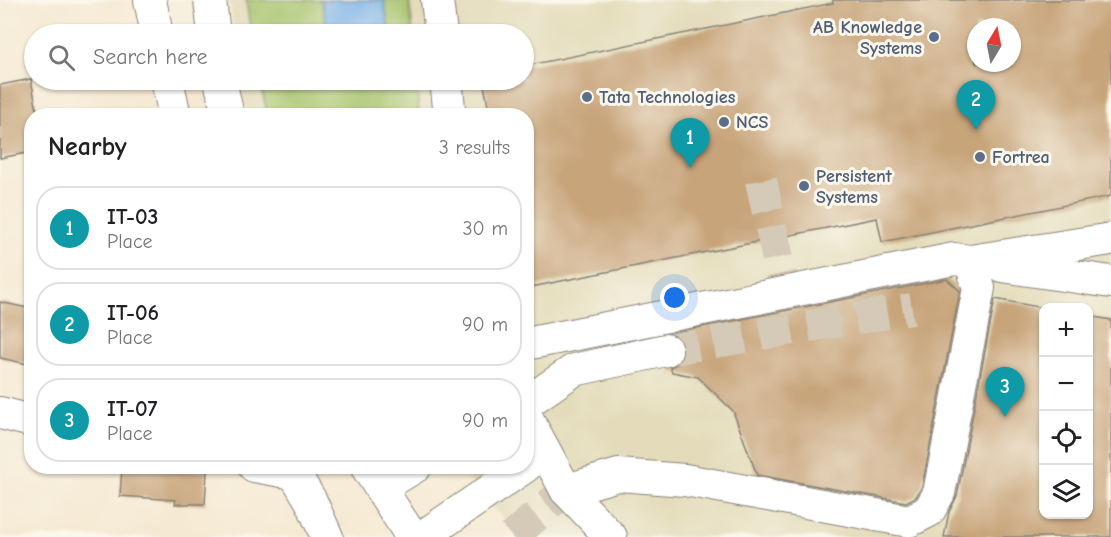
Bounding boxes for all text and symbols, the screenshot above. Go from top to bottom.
place label: AB Knowledge Systems [813,17,922,59]
north arrow [967,18,1021,72]
search box [24,24,534,90]
marker: AB Knowledge Systems [927,30,941,44]
icon: search [45,41,78,74]
text: Search here [93,44,208,70]
pin: 2 [956,80,996,130]
place label: Tata Technologies [599,87,736,108]
marker: Tata Technologies [580,90,594,104]
place label: NCS [736,112,769,133]
marker: NCS [717,115,731,129]
pin: 1 [670,118,710,168]
text: Nearby [48,132,127,162]
text: 3 results [439,136,510,159]
place label: Fortrea [992,147,1050,168]
marker: Fortrea [973,150,987,164]
place label: Persistent Systems [816,166,893,208]
marker: Persistent Systems [797,179,811,193]
text: IT-03 [107,204,158,230]
text: 1 [66,217,73,240]
text: 30 m [462,217,508,240]
text: Place [107,230,153,253]
your location [660,283,689,312]
text: IT-06 [107,300,159,326]
map controls [1039,303,1093,519]
button: + [1039,303,1093,357]
text: 2 [65,313,74,336]
text: 90 m [462,313,508,336]
text: Place [107,326,153,349]
button: − [1039,357,1093,411]
pin: 3 [986,368,1024,417]
text: IT-07 [107,396,157,422]
text: 3 [65,409,74,432]
text: 90 m [462,409,508,432]
button: locate [1039,411,1093,465]
text: Place [107,422,153,445]
button: layers [1039,465,1093,519]

